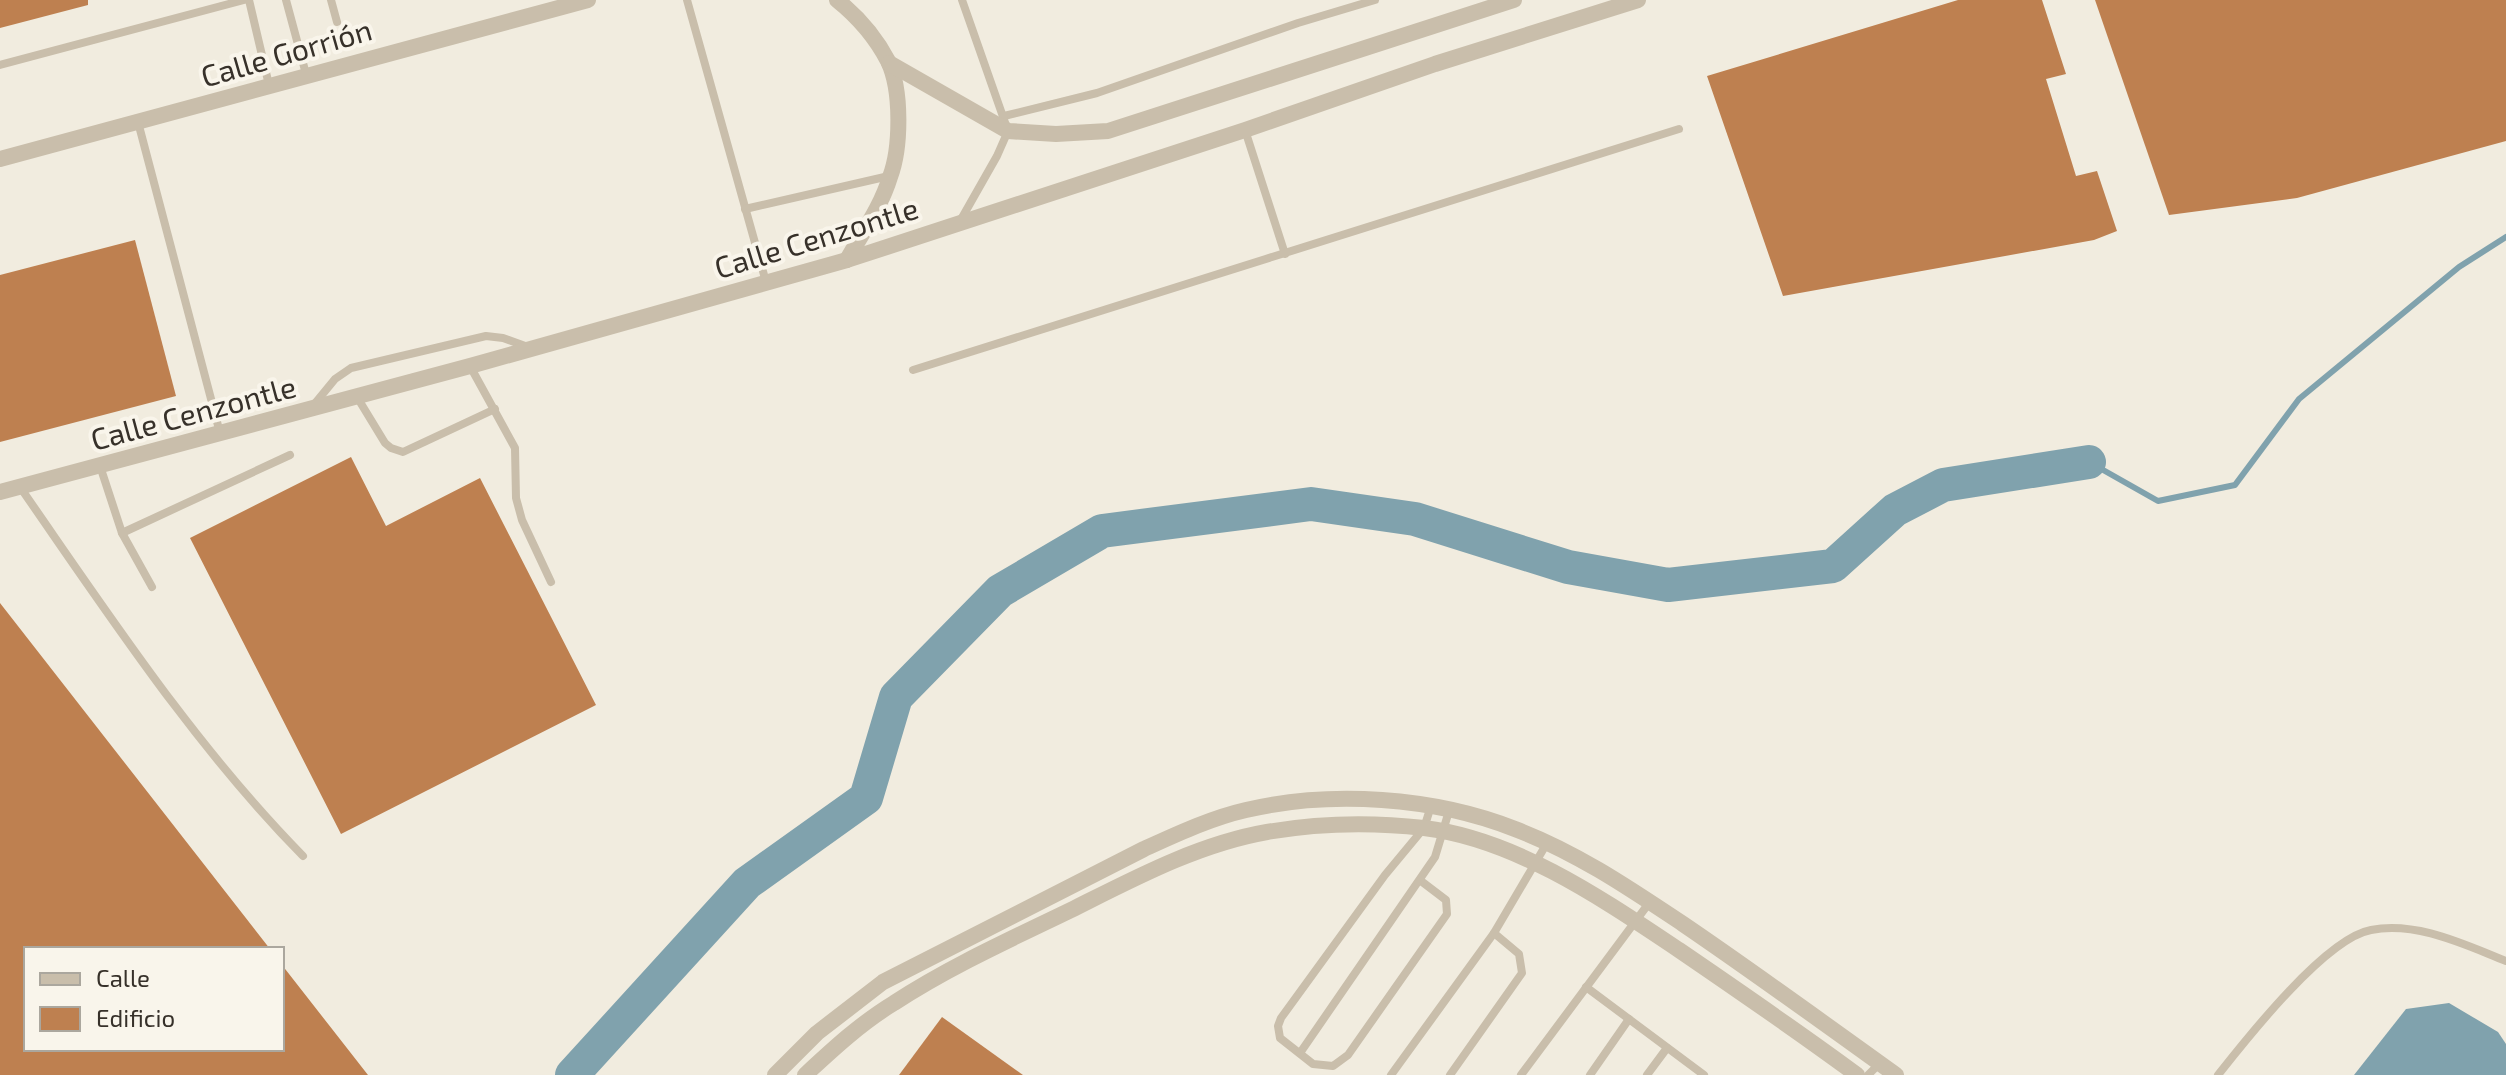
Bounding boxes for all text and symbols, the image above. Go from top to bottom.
street label: Calle Gorrión [196,10,376,94]
street label: Calle Cenzontle [710,189,922,285]
street label: Calle Cenzontle [86,367,300,457]
legend [24,947,284,1051]
text: Calle [96,963,150,992]
text: Edificio [96,1003,175,1032]

